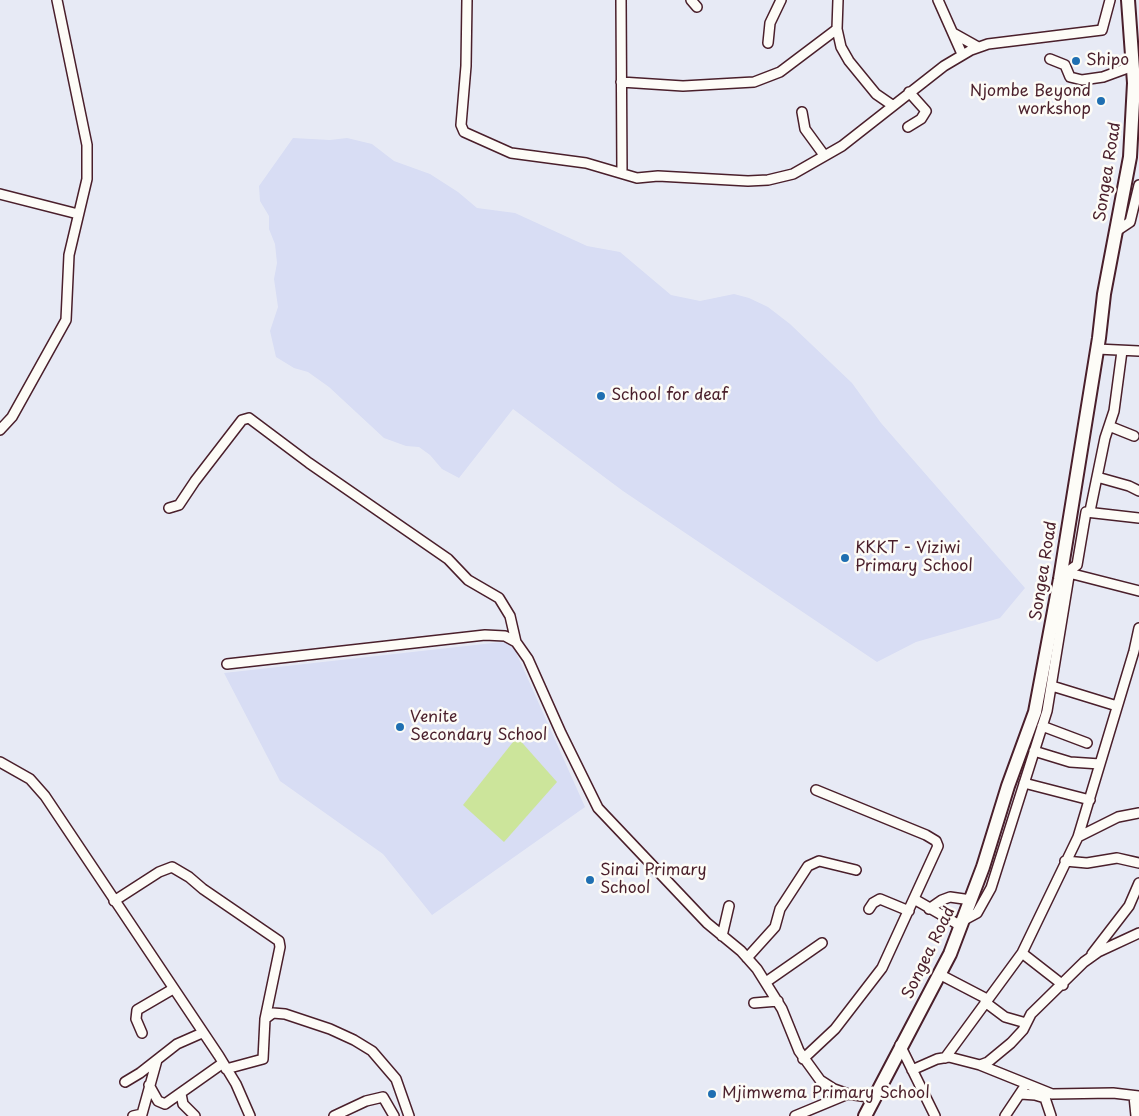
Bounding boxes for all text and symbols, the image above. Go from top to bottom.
place label: Shipo [1086,51,1129,71]
marker: Shipo [1070,55,1082,67]
place label: Njombe Beyond workshop [970,82,1091,120]
marker: Njombe Beyond workshop [1095,95,1107,107]
street label: Songea Road [1091,121,1125,223]
place label: School for deaf [611,386,728,406]
marker: School for deaf [595,390,607,402]
street label: Songea Road [1027,520,1061,622]
place label: KKKT - Viziwi Primary School [855,539,973,577]
marker: KKKT - Viziwi Primary School [839,552,851,564]
place label: Venite Secondary School [410,708,547,746]
marker: Venite Secondary School [394,721,406,733]
place label: Sinai Primary School [600,861,707,899]
marker: Sinai Primary School [584,874,596,886]
street label: Songea Road [898,904,960,1002]
place label: Mjimwema Primary School [722,1084,930,1104]
marker: Mjimwema Primary School [706,1088,718,1100]

